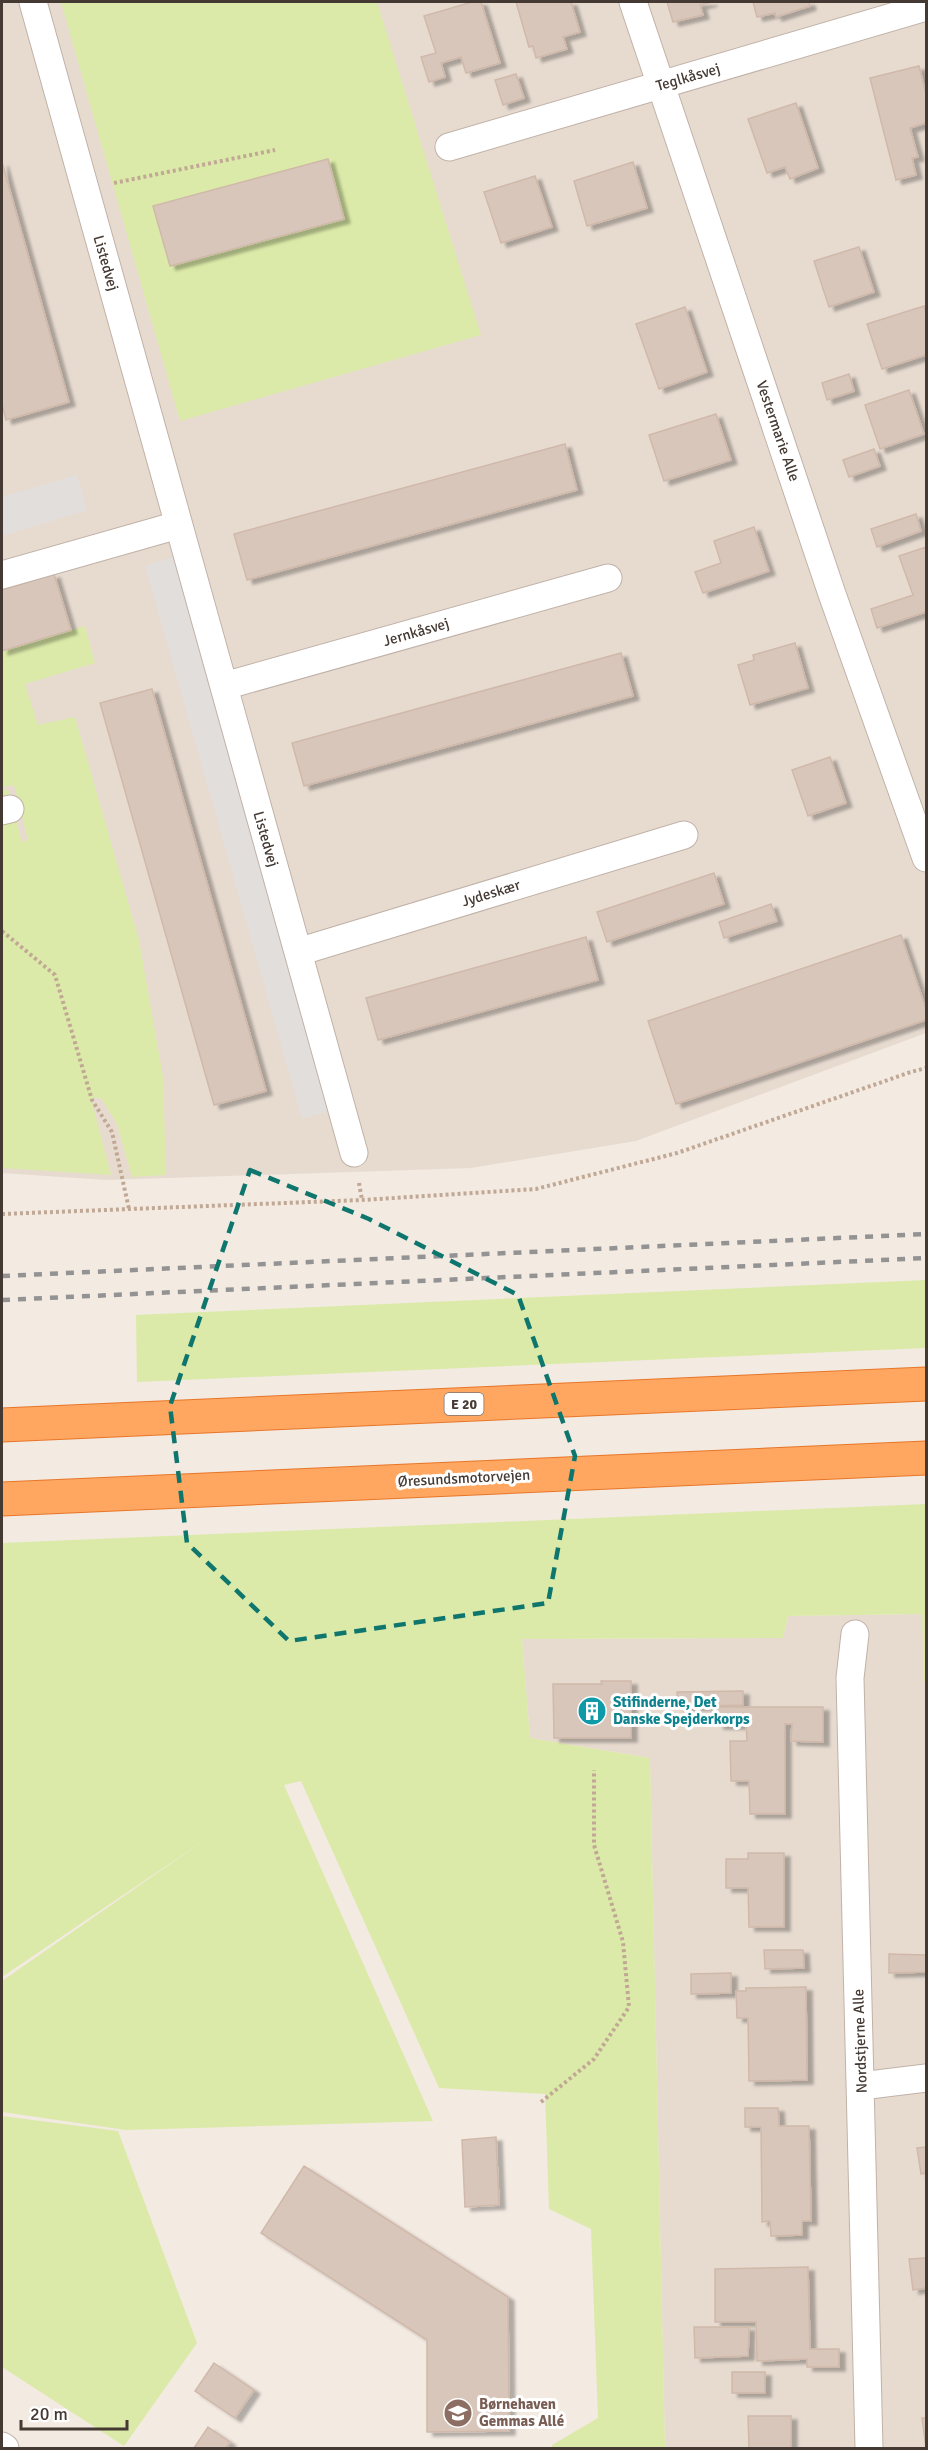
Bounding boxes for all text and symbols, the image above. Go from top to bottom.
street label: Teglkåsvej [654,59,722,95]
street label: Listedvej [89,233,123,293]
street label: Vestermarie Alle [752,378,804,484]
street label: Jernkåsvej [381,614,451,650]
street label: Listedvej [249,809,283,869]
street label: Jydeskær [459,875,523,910]
road number: E 20 [444,1393,484,1415]
street label: Øresundsmotorvejen [397,1466,531,1490]
place label: Stifinderne, Det Danske Spejderkorps [613,1693,750,1728]
building icon: Stifinderne, Det Danske Spejderkorps [576,1695,608,1727]
street label: Nordstjerne Alle [849,1988,871,2094]
scale bar [21,2393,128,2431]
place label: Børnehaven Gemmas Allé [479,2395,564,2430]
school or university icon: Børnehaven Gemmas Allé [442,2397,474,2429]
text: 20 m [30,2403,68,2425]

